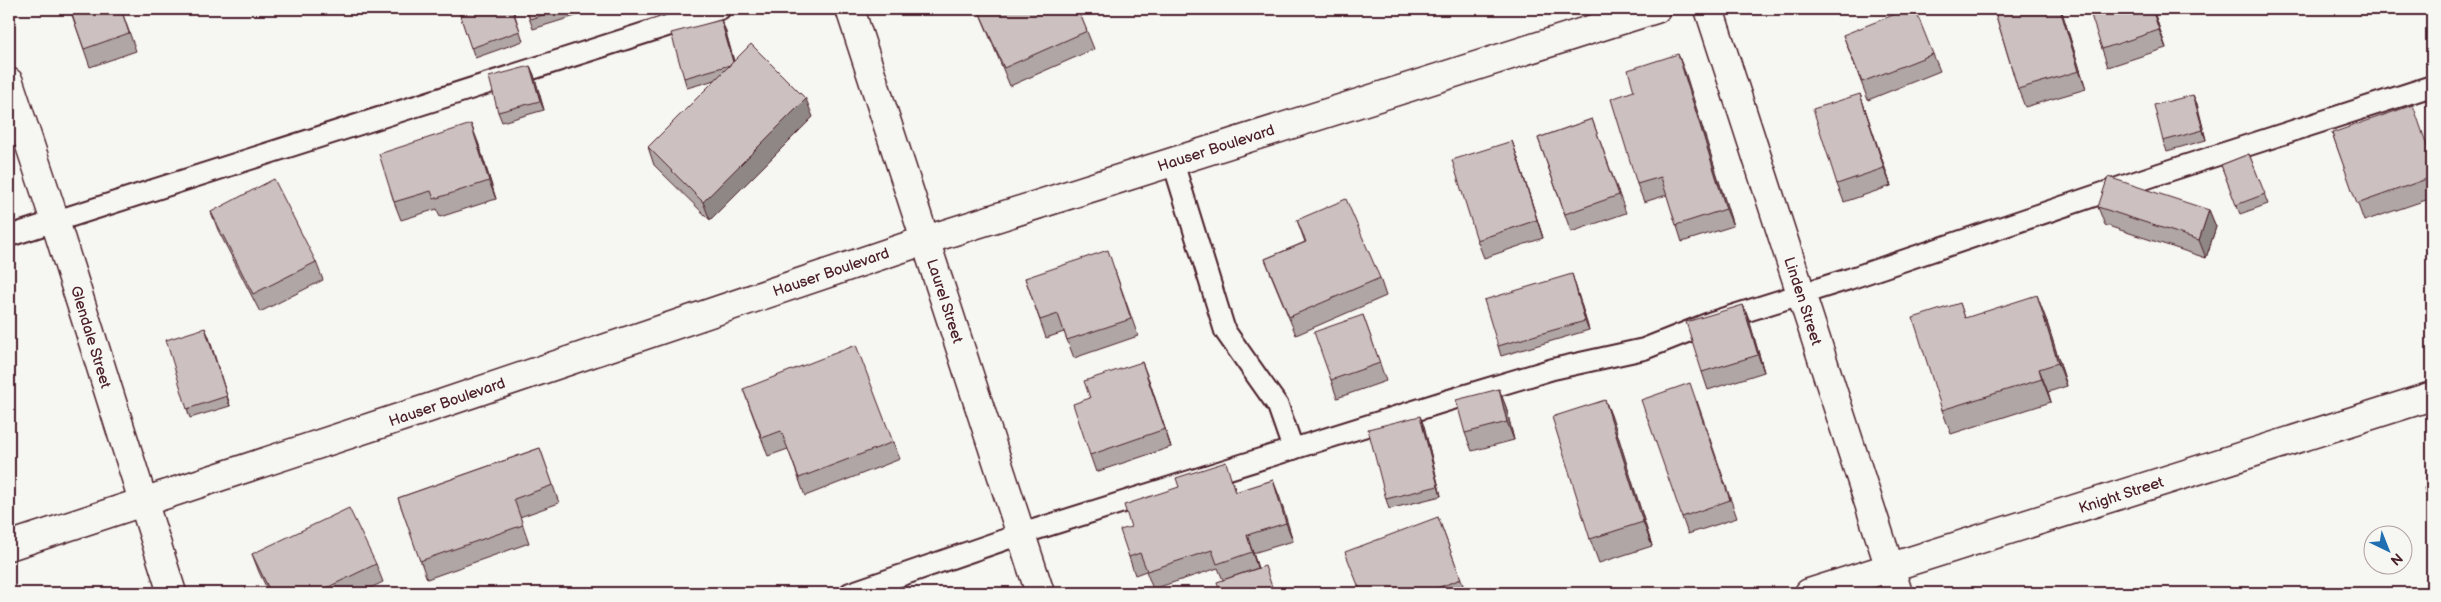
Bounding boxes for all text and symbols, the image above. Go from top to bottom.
street label: Hauser Boulevard [1155,121,1277,176]
street label: Hauser Boulevard [770,244,892,301]
street label: Linden Street [1779,255,1826,348]
street label: Laurel Street [922,257,967,346]
street label: Glendale Street [66,284,115,391]
street label: Hauser Boulevard [386,374,508,431]
street label: Knight Street [2076,473,2166,518]
north arrow [2364,524,2414,574]
text: N [2387,549,2406,569]

